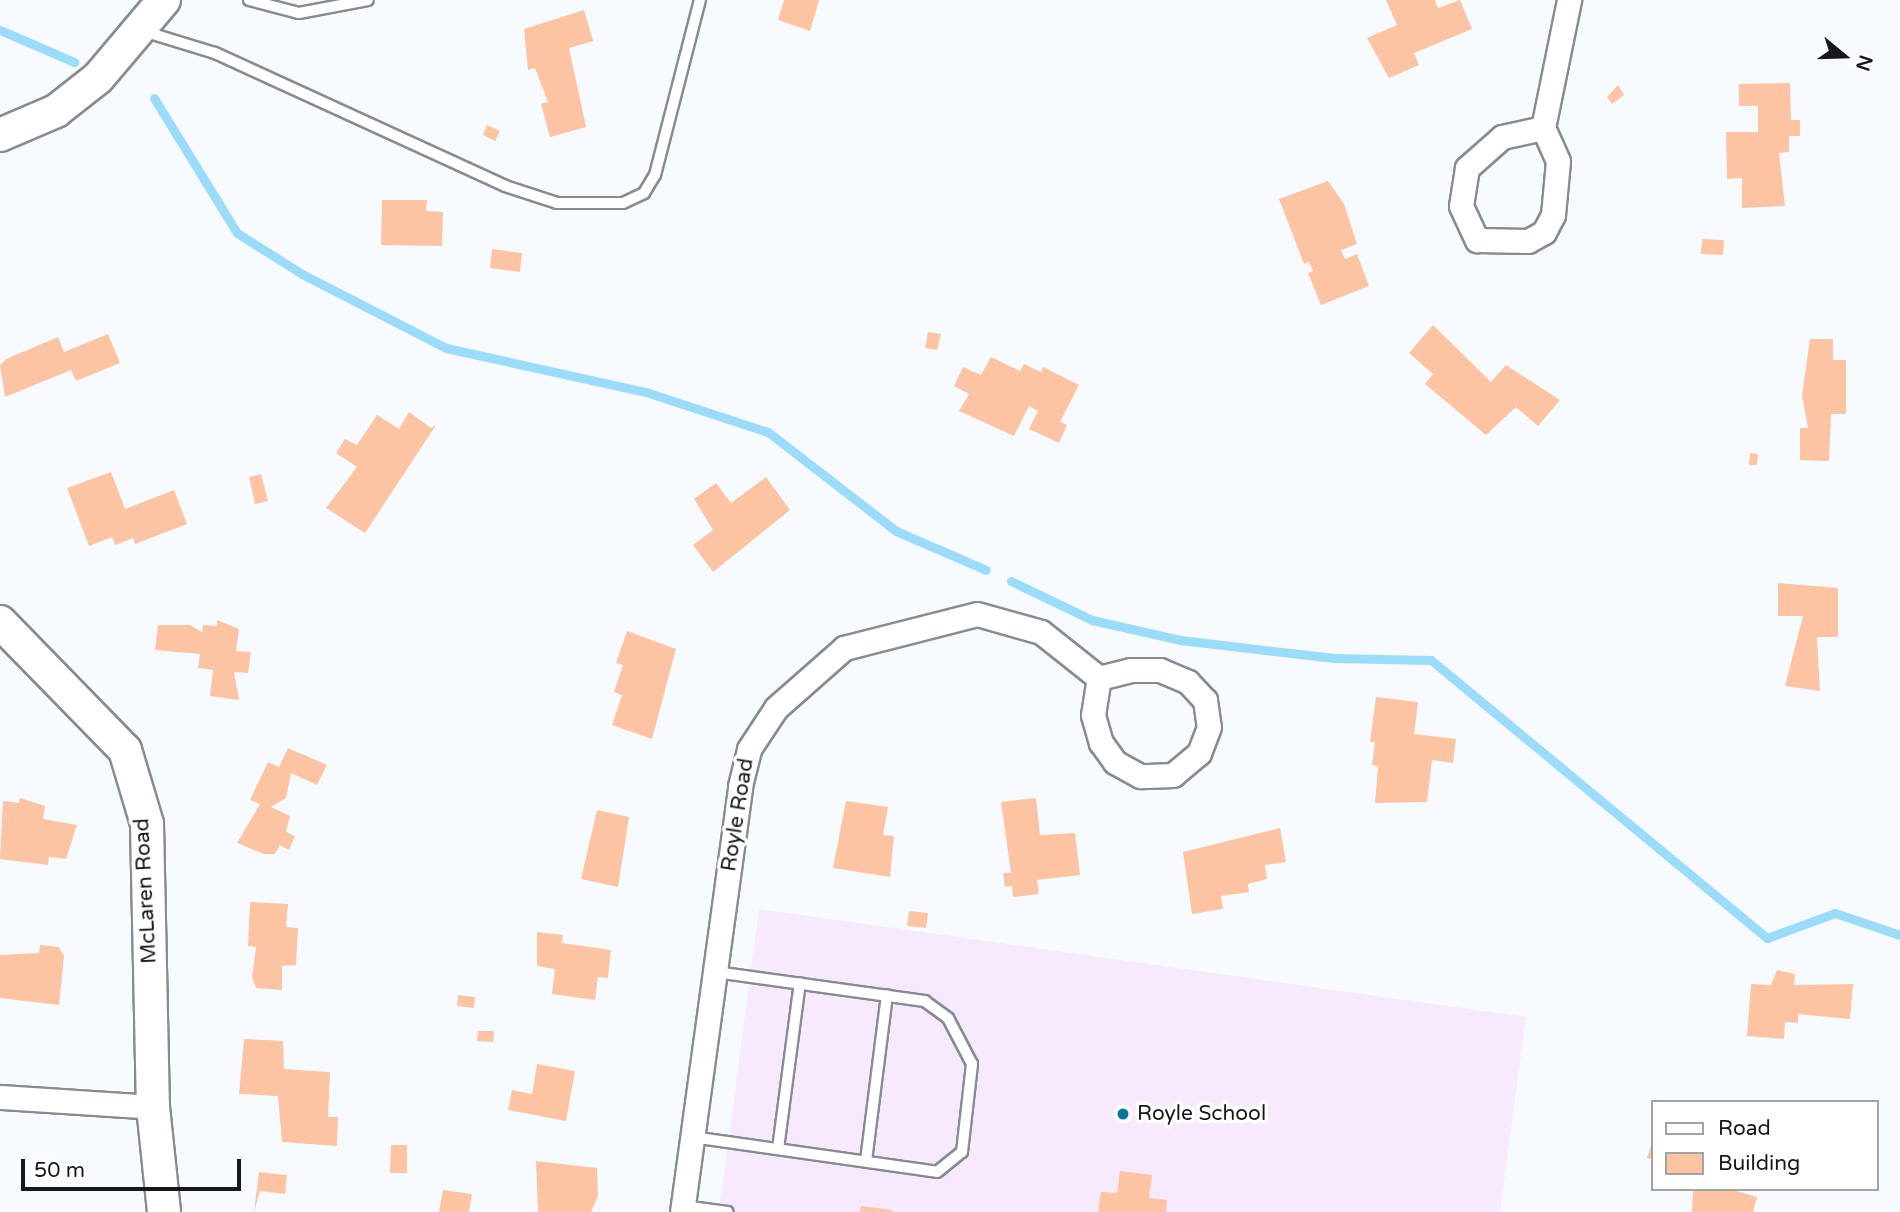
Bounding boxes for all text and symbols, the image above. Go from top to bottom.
north arrow [1809,21,1879,91]
text: N [1851,52,1877,74]
street label: Royle Road [717,757,759,873]
street label: McLaren Road [130,818,162,964]
legend [1652,1100,1879,1191]
place label: Royle School [1137,1101,1266,1127]
marker: Royle School [1115,1106,1131,1122]
text: Road [1718,1116,1771,1141]
scale bar [24,1146,245,1190]
text: Building [1718,1151,1800,1176]
text: 50 m [34,1158,85,1183]

